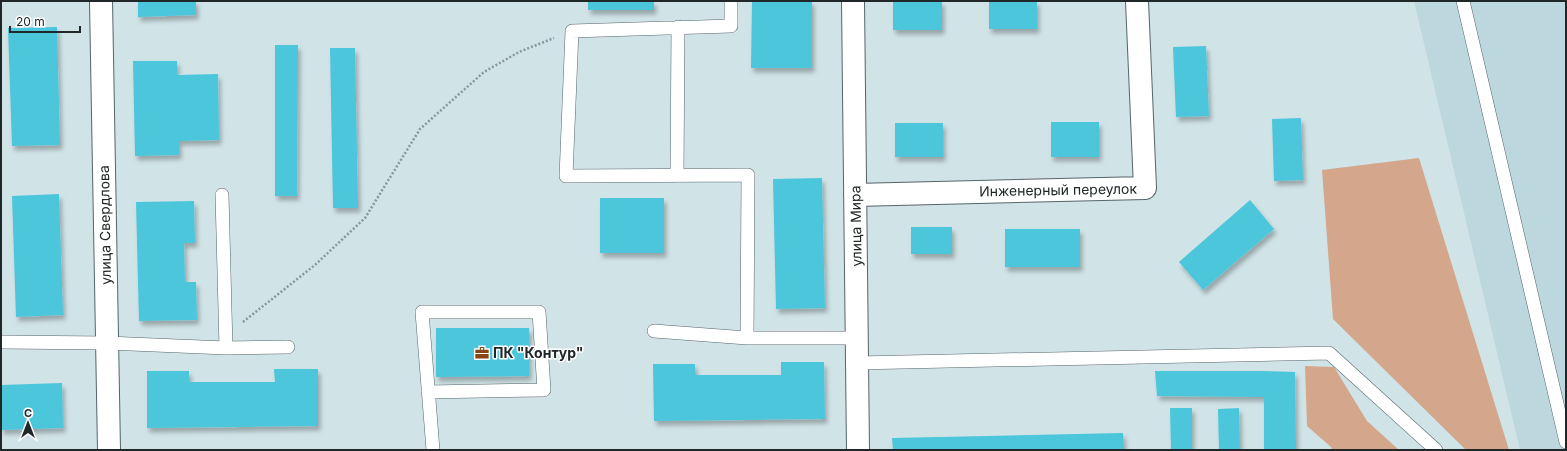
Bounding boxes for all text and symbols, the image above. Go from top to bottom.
scale bar [10,8,80,34]
text: 20 m [16,14,45,29]
street label: улица Свердлова [95,165,114,285]
street label: Инженерный переулок [979,180,1138,199]
street label: улица Мира [846,185,865,267]
place label: ПК "Контур" [493,344,583,361]
office icon: ПК "Контур" [474,345,490,361]
north arrow [8,403,48,443]
text: С [24,406,32,420]

